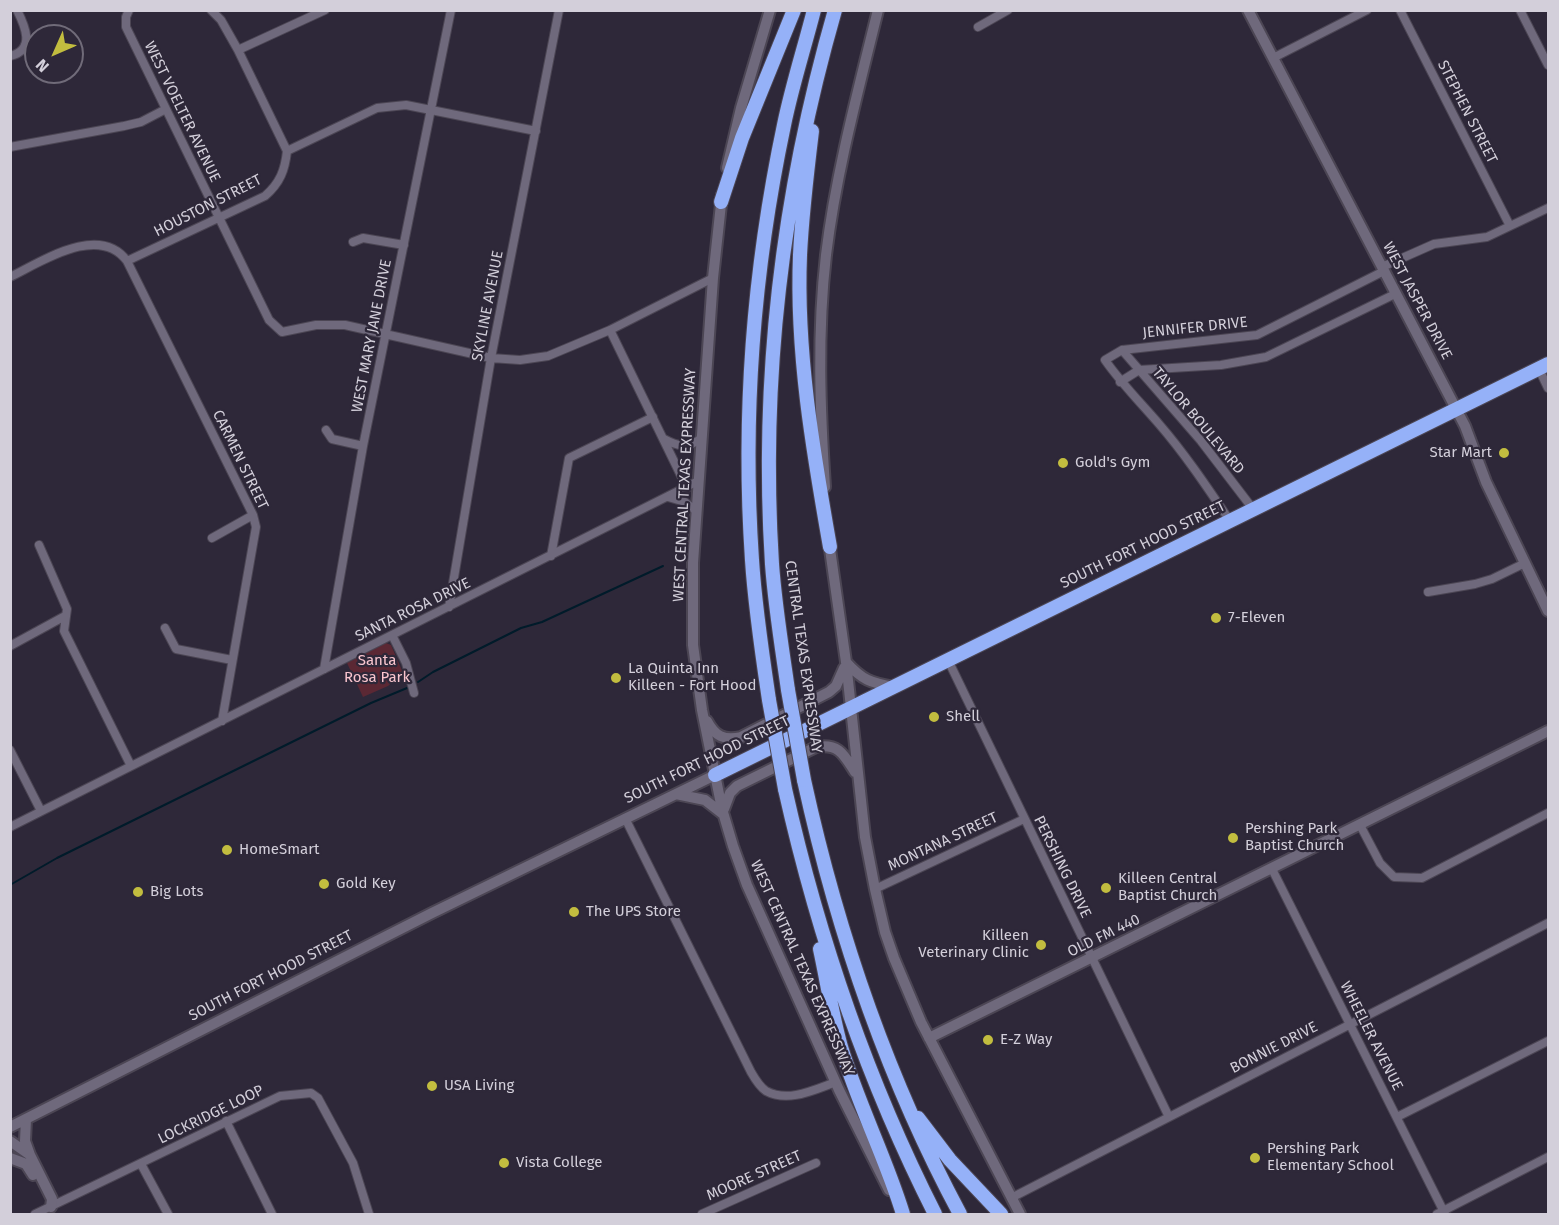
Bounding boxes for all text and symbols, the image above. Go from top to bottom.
north arrow [24,24,84,84]
street label: WEST VOELTER AVENUE [140,39,224,185]
text: N [32,55,53,76]
street label: STEPHEN STREET [1433,57,1501,167]
street label: HOUSTON STREET [151,171,265,241]
street label: WEST JASPER DRIVE [1378,239,1456,363]
street label: SKYLINE AVENUE [468,249,508,363]
street label: WEST MARY JANE DRIVE [348,258,396,414]
street label: JENNIFER DRIVE [1142,314,1248,342]
street label: TAYLOR BOULEVARD [1148,364,1248,478]
street label: WEST CENTRAL TEXAS EXPRESSWAY [670,368,700,602]
street label: CARMEN STREET [208,407,272,513]
place label: Star Mart [1430,444,1492,462]
marker: Star Mart [1497,446,1511,460]
place label: Gold's Gym [1075,454,1150,472]
marker: Gold's Gym [1056,456,1070,470]
street label: SOUTH FORT HOOD STREET [1057,497,1229,593]
street label: CENTRAL TEXAS EXPRESSWAY [781,559,825,755]
street label: SANTA ROSA DRIVE [352,574,474,646]
place label: 7-Eleven [1228,609,1285,627]
marker: 7-Eleven [1209,611,1223,625]
park label: Santa Rosa Park [344,652,410,687]
place label: La Quinta Inn Killeen - Fort Hood [628,660,756,695]
marker: La Quinta Inn Killeen - Fort Hood [609,671,623,685]
place label: Shell [946,708,980,726]
marker: Shell [927,710,941,724]
street label: SOUTH FORT HOOD STREET [621,712,793,808]
street label: MONTANA STREET [885,809,1001,875]
street label: PERSHING DRIVE [1029,813,1095,921]
place label: Pershing Park Baptist Church [1245,820,1344,855]
marker: Pershing Park Baptist Church [1226,831,1240,845]
place label: HomeSmart [239,841,319,859]
marker: HomeSmart [220,843,234,857]
street label: WEST CENTRAL TEXAS EXPRESSWAY [746,857,858,1079]
place label: Killeen Central Baptist Church [1118,870,1217,905]
place label: Gold Key [336,875,396,893]
marker: Gold Key [317,877,331,891]
marker: Killeen Central Baptist Church [1099,881,1113,895]
place label: Big Lots [150,883,203,901]
marker: Big Lots [131,885,145,899]
place label: The UPS Store [586,903,681,921]
marker: The UPS Store [567,905,581,919]
street label: OLD FM 440 [1065,911,1143,961]
street label: SOUTH FORT HOOD STREET [186,927,356,1025]
place label: Killeen Veterinary Clinic [918,927,1029,962]
marker: Killeen Veterinary Clinic [1034,938,1048,952]
street label: WHEELER AVENUE [1336,978,1406,1094]
street label: BONNIE DRIVE [1227,1018,1321,1078]
place label: E-Z Way [1000,1031,1052,1049]
marker: E-Z Way [981,1033,995,1047]
place label: USA Living [444,1077,514,1095]
marker: USA Living [425,1079,439,1093]
street label: LOCKRIDGE LOOP [155,1082,267,1148]
place label: Pershing Park Elementary School [1267,1140,1394,1175]
street label: MOORE STREET [704,1147,804,1205]
marker: Pershing Park Elementary School [1248,1151,1262,1165]
place label: Vista College [516,1154,603,1172]
marker: Vista College [497,1156,511,1170]

